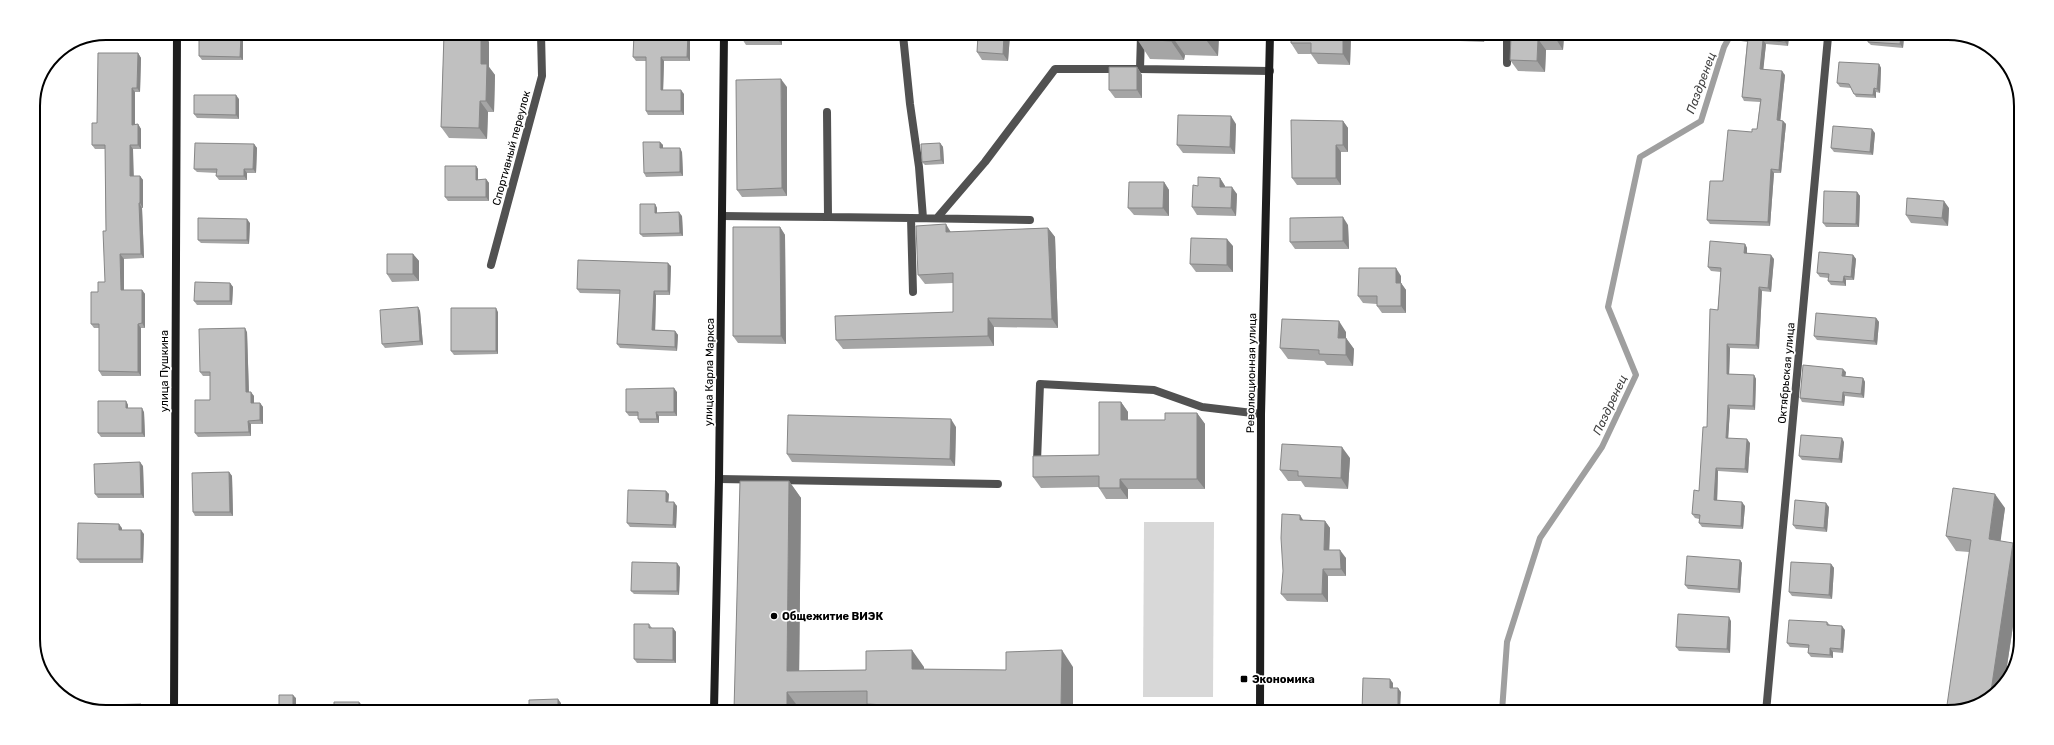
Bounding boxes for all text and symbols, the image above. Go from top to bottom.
water label: Паздренец [1683,50,1719,116]
street label: Спортивный переулок [490,89,533,207]
street label: Революционная улица [1244,313,1259,433]
street label: улица Карла Маркса [702,318,717,426]
street label: Октябрьская улица [1776,322,1797,424]
street label: улица Пушкина [158,330,171,412]
water label: Паздренец [1590,373,1630,437]
place label: Общежитие ВИЭК [782,610,883,623]
marker: Общежитие ВИЭК [769,611,779,621]
place label: Экономика [1252,673,1315,686]
marker: Экономика [1239,674,1249,684]

